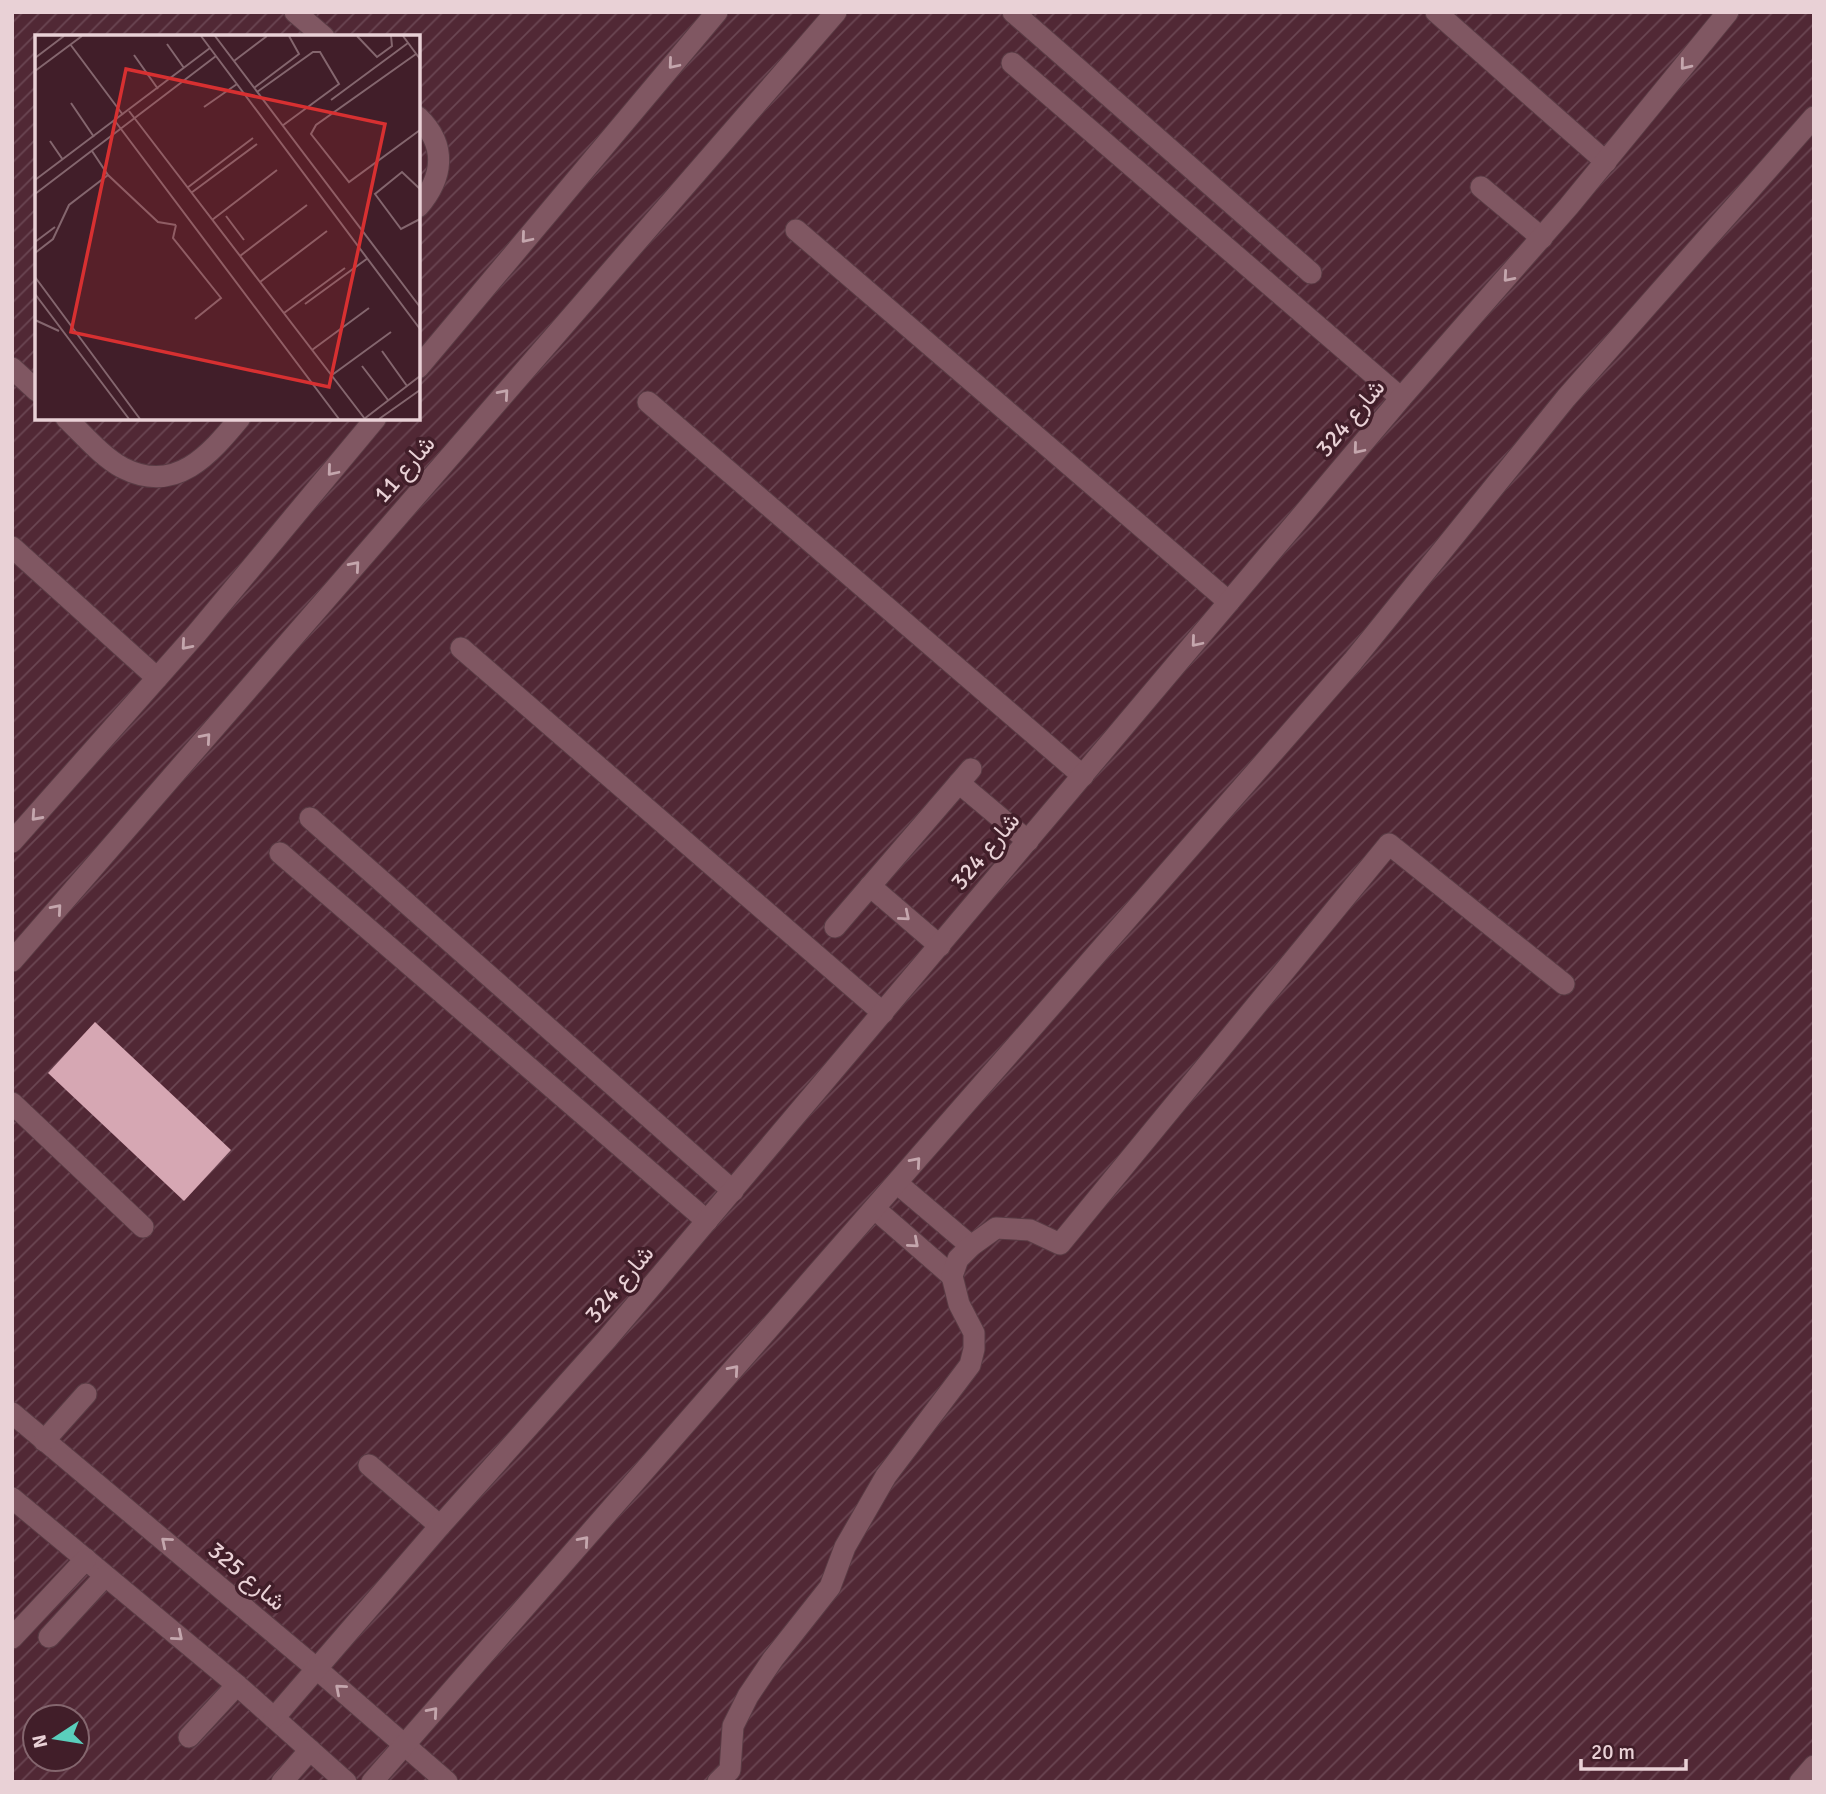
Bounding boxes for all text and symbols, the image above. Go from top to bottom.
inset map [35,35,420,420]
one-way arrow [669,56,681,69]
one-way arrow [1681,57,1693,70]
one-way arrow [522,230,534,243]
one-way arrow [1504,269,1516,282]
street label: شارع 324 [1309,373,1392,464]
one-way arrow [496,389,508,402]
street label: شارع 11 [367,429,442,509]
one-way arrow [1354,440,1366,453]
one-way arrow [328,462,340,475]
one-way arrow [347,561,359,574]
one-way arrow [1192,633,1204,646]
one-way arrow [182,637,194,650]
one-way arrow [198,733,210,746]
street label: شارع 324 [944,806,1027,897]
one-way arrow [31,807,44,820]
one-way arrow [49,905,61,918]
one-way arrow [897,908,910,920]
one-way arrow [908,1158,920,1171]
one-way arrow [905,1235,918,1247]
street label: شارع 324 [578,1239,661,1330]
one-way arrow [726,1365,738,1378]
street label: شارع 325 [201,1535,292,1618]
one-way arrow [575,1536,588,1549]
one-way arrow [161,1538,173,1551]
one-way arrow [169,1628,182,1640]
one-way arrow [335,1685,348,1697]
north arrow [21,1703,91,1773]
one-way arrow [425,1707,437,1720]
scale bar [1581,1728,1686,1772]
text: N [27,1732,53,1750]
text: 20 m [1591,1739,1635,1765]

